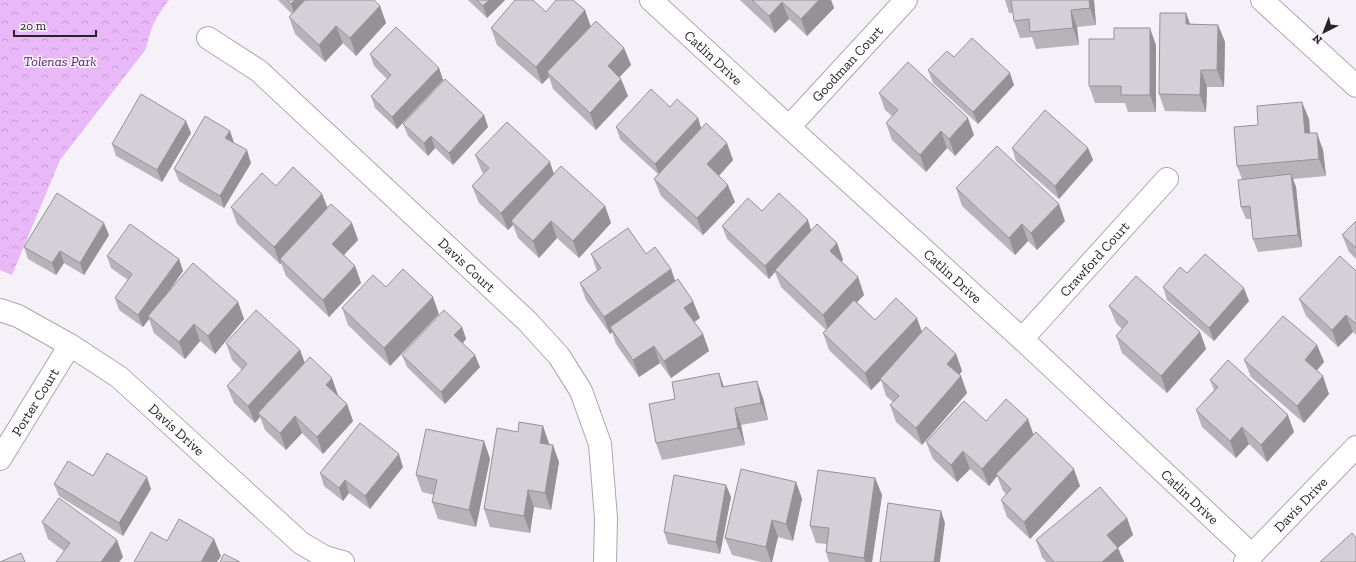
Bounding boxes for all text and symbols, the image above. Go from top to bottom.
scale bar [14,12,96,38]
north arrow [1304,12,1344,52]
text: 20 m [20,19,47,33]
street label: Goodman Court [808,22,887,105]
street label: Catlin Drive [681,27,746,89]
text: N [1310,31,1325,47]
park label: Tolenas Park [24,53,96,70]
street label: Crawford Court [1056,217,1133,300]
street label: Davis Court [435,234,500,296]
street label: Catlin Drive [920,245,986,307]
street label: Porter Court [8,364,63,439]
street label: Davis Drive [145,400,208,460]
street label: Catlin Drive [1158,466,1223,528]
street label: Davis Drive [1270,473,1331,535]

